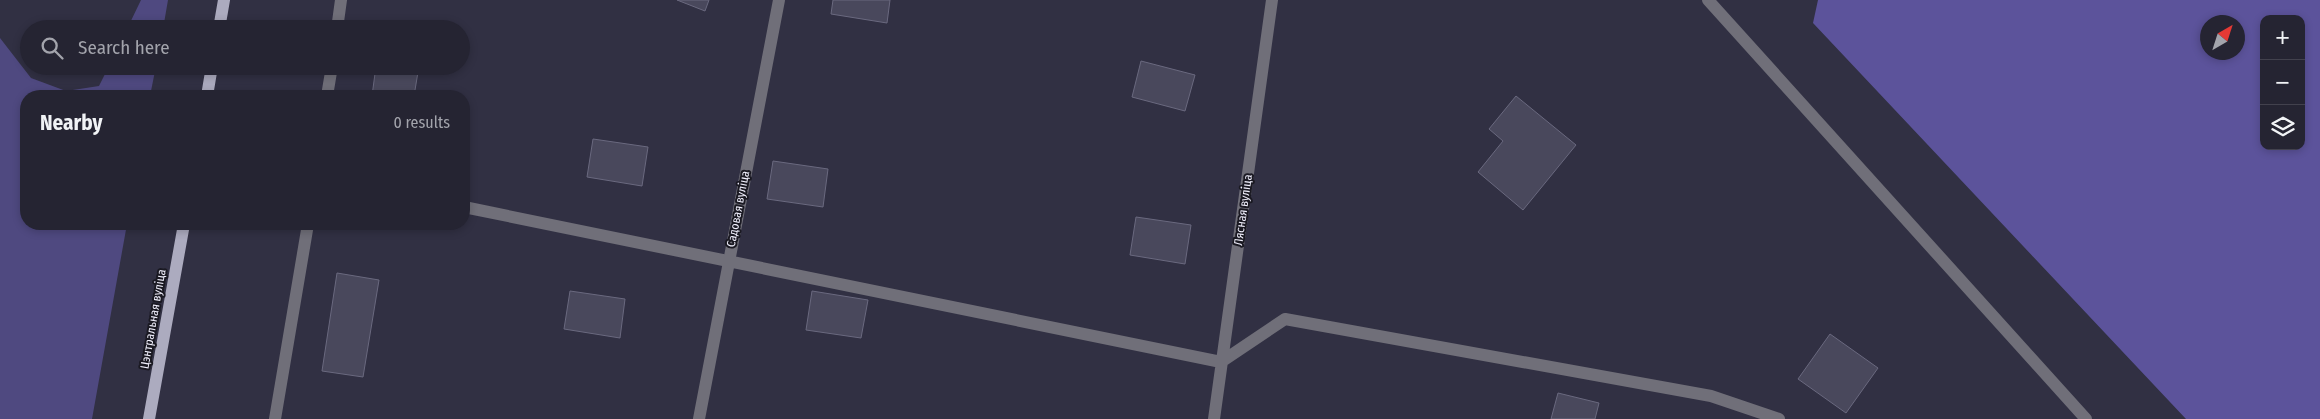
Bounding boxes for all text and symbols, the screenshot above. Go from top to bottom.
north arrow [2200,15,2245,60]
map controls [2260,15,2305,150]
button: + [2260,15,2305,60]
search box [20,20,470,75]
icon: search [38,34,66,62]
text: Search here [78,36,170,59]
button: − [2260,60,2305,105]
button: layers [2260,105,2305,150]
text: Nearby [40,110,102,136]
text: 0 results [393,113,450,132]
street label: Садовая вуліца [724,170,752,248]
street label: Лясная вуліца [1231,173,1255,246]
street label: Цэнтральная вуліца [137,268,169,370]

